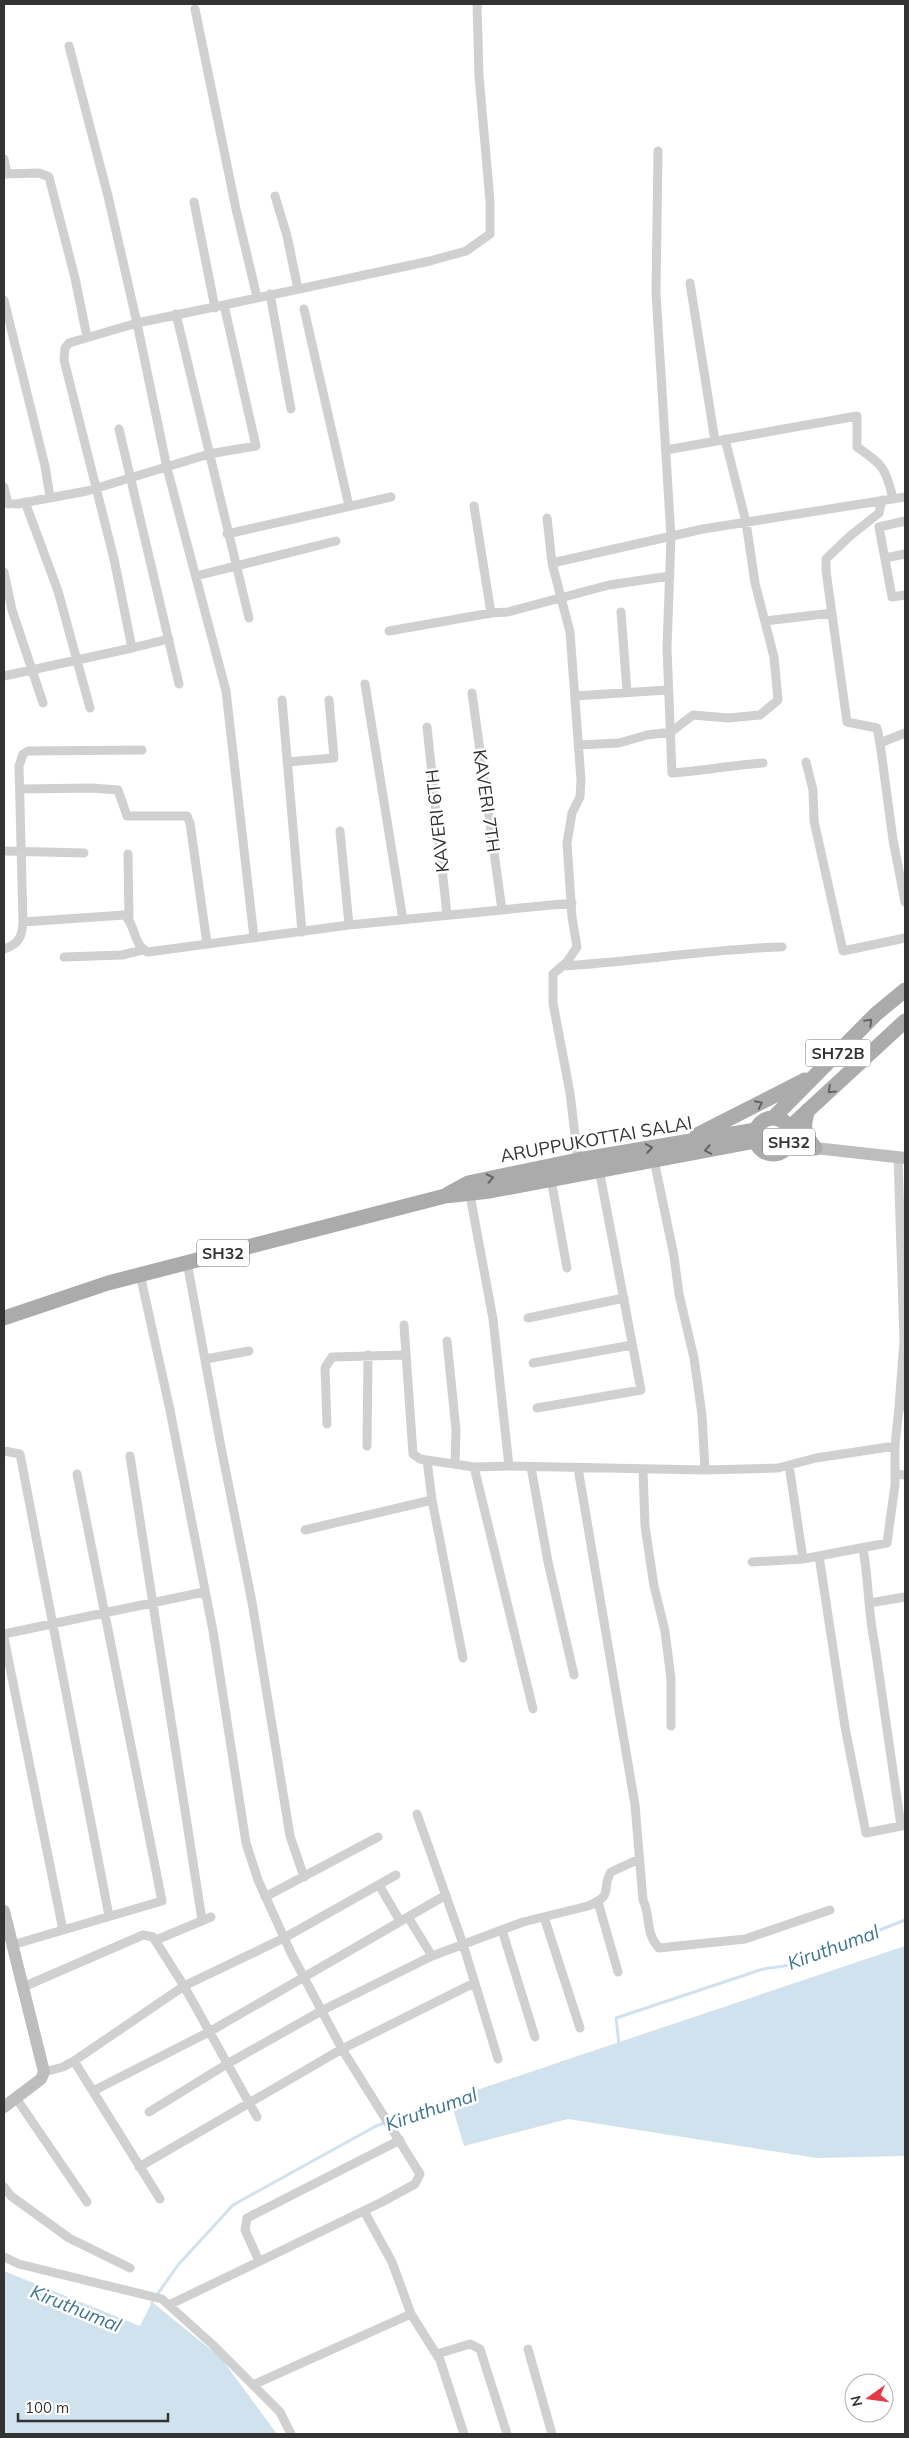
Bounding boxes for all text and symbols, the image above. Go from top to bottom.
street label: KAVERI 7TH [468,748,506,854]
street label: KAVERI 6TH [420,768,454,874]
one-way arrow [863,1019,872,1028]
road number: SH72B [806,1040,870,1066]
one-way arrow [827,1084,836,1093]
one-way arrow [753,1100,762,1110]
street label: ARUPPUKOTTAI SALAI [498,1111,694,1167]
road number: SH32 [763,1128,815,1156]
one-way arrow [645,1143,654,1153]
one-way arrow [704,1145,713,1155]
one-way arrow [485,1173,494,1184]
road number: SH32 [197,1240,249,1266]
water label: Kiruthumal [784,1919,883,1975]
water label: Kiruthumal [382,2082,481,2136]
water label: Kiruthumal [27,2279,125,2337]
north arrow [844,2373,894,2423]
scale bar [18,2390,168,2422]
text: N [846,2394,866,2408]
text: 100 m [25,2398,69,2417]

